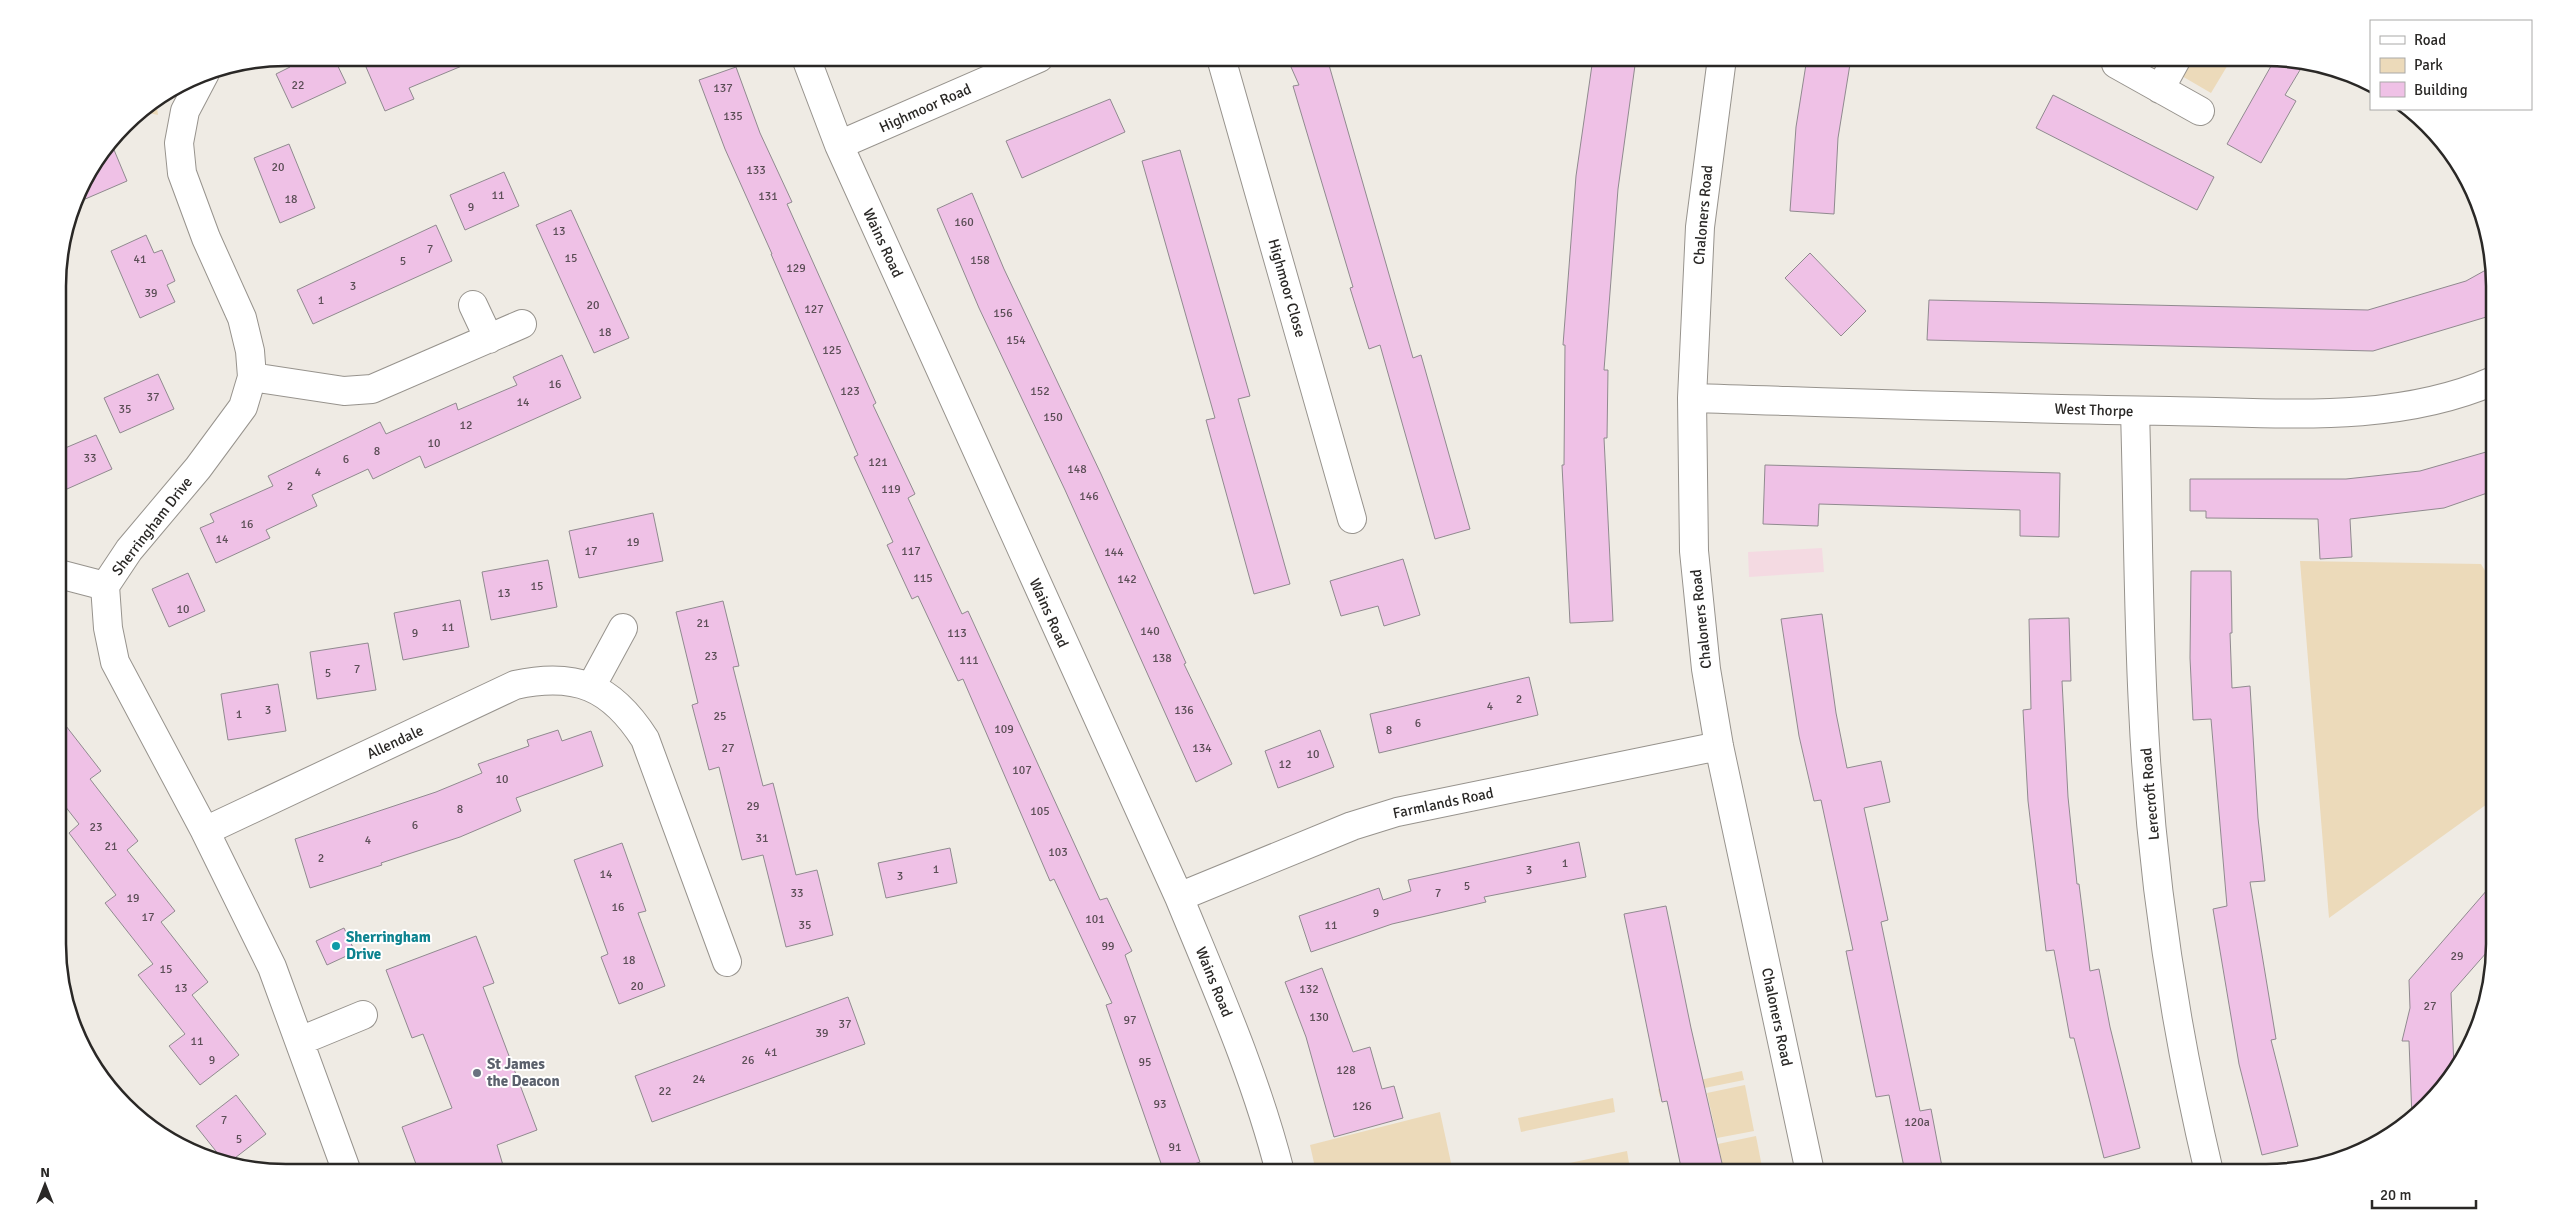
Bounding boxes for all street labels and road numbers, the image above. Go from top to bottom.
street label: Highmoor Road [876,80,974,136]
street label: Chaloners Road [1690,164,1716,266]
street label: Wains Road [859,206,907,280]
street label: Highmoor Close [1264,237,1310,339]
street label: West Thorpe [2054,400,2134,420]
street label: Sherringham Drive [108,473,196,579]
street label: Chaloners Road [1687,568,1715,670]
street label: Wains Road [1026,576,1072,651]
street label: Allendale [364,721,426,763]
street label: Lerecroft Road [2137,747,2163,841]
street label: Farmlands Road [1391,784,1495,822]
street label: Wains Road [1192,944,1236,1020]
street label: Chaloners Road [1758,966,1796,1068]

